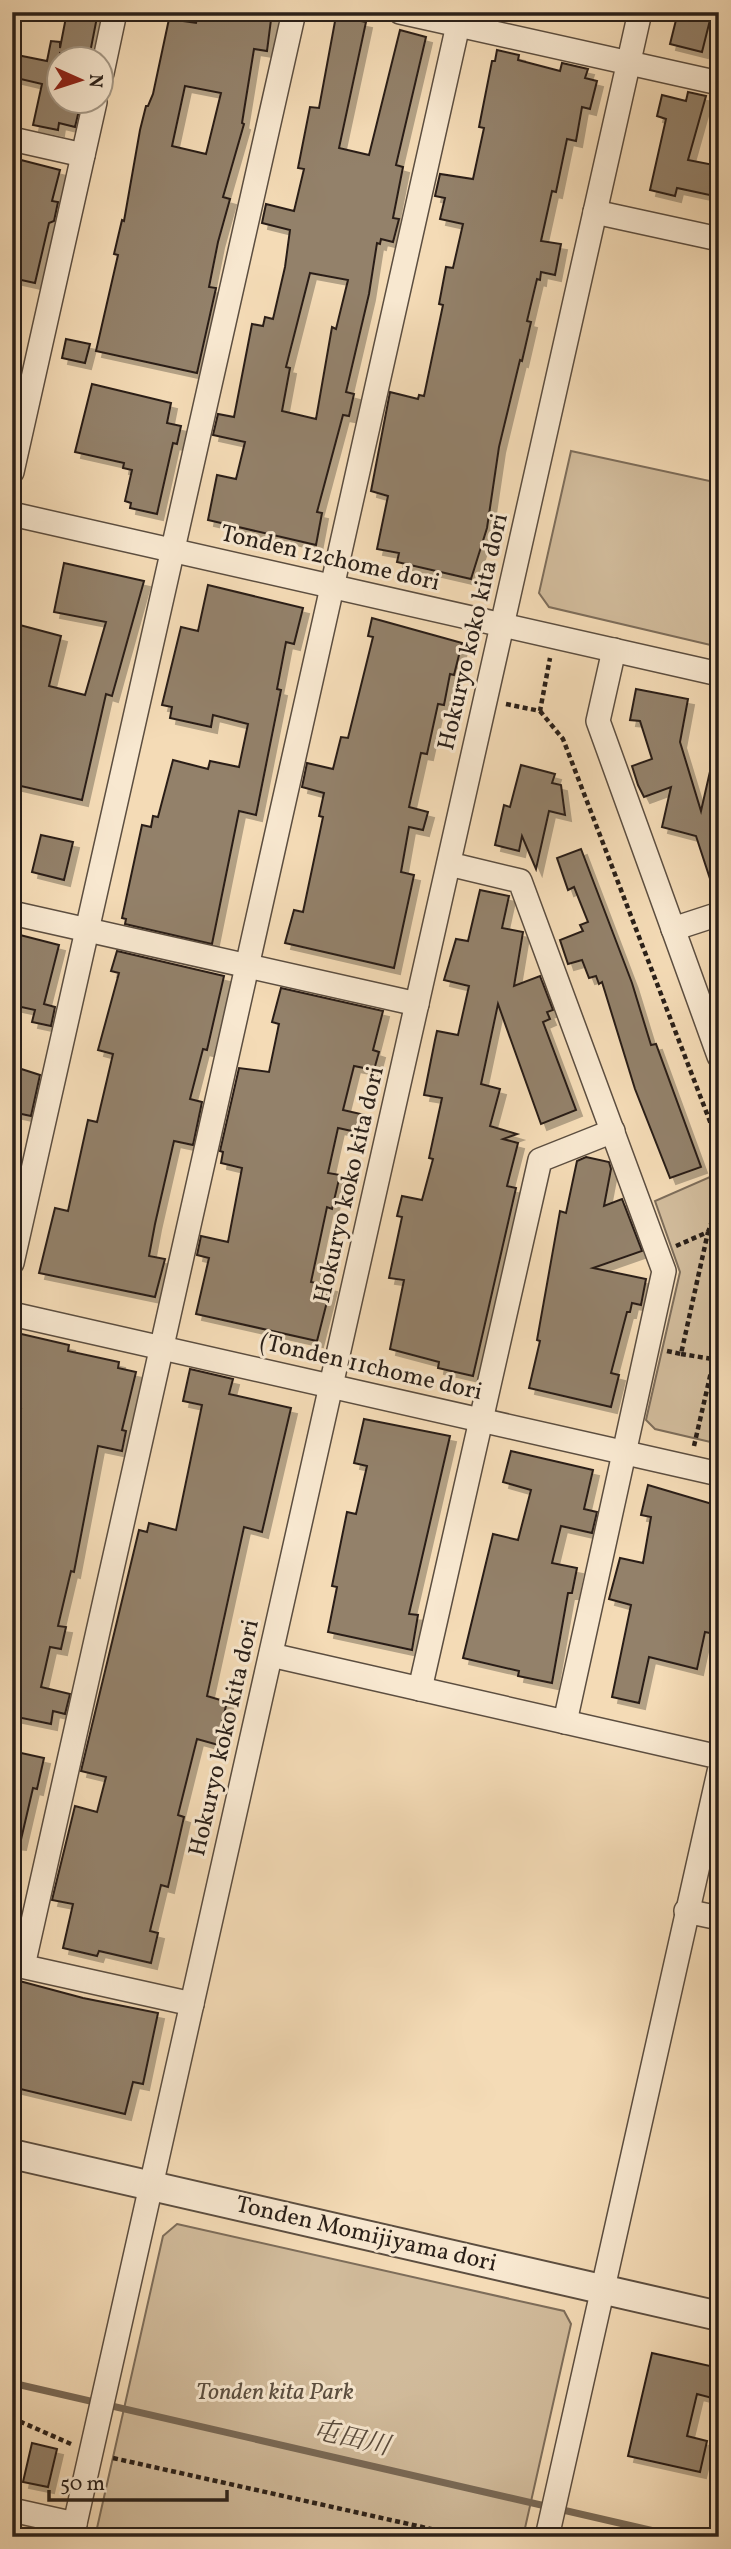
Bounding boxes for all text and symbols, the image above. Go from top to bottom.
north arrow [46,46,116,116]
text: N [82,73,108,89]
street label: Hokuryo koko kita dori [430,510,518,754]
street label: Tonden 12chome dori [217,517,443,601]
street label: Hokuryo koko kita dori [306,1063,394,1307]
street label: (Tonden 11chome dori [256,1326,486,1410]
street label: Hokuryo koko kita dori [181,1616,269,1860]
street label: Tonden Momijiyama dori [232,2188,500,2282]
park label: Tonden kita Park [196,2376,354,2410]
water label: 屯田川 [309,2413,396,2466]
scale bar [49,2458,228,2502]
text: 50 m [60,2470,105,2499]

